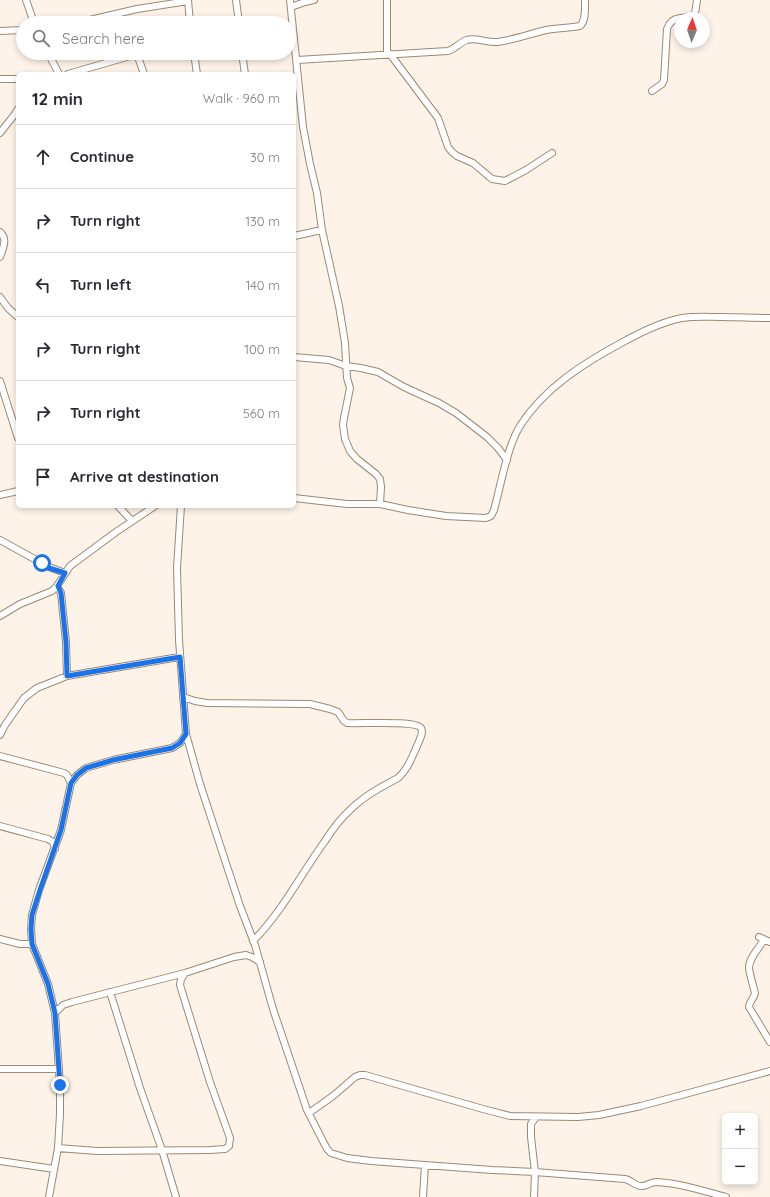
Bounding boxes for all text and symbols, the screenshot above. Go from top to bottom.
north arrow [674,12,710,48]
search box [16,16,296,60]
icon: search [30,27,52,49]
text: Search here [62,29,145,48]
text: 12 min [32,88,83,109]
text: Walk · 960 m [203,90,280,106]
icon: ahead [32,146,54,168]
text: Continue [70,147,134,166]
text: 30 m [250,149,280,165]
icon: right [32,210,54,232]
text: Turn right [70,211,141,230]
text: 130 m [245,213,280,229]
icon: left [32,274,54,296]
text: Turn left [70,275,132,294]
text: 140 m [245,277,280,293]
icon: right [32,338,54,360]
text: Turn right [70,339,141,358]
text: 100 m [244,341,280,357]
icon: right [32,402,54,424]
text: Turn right [70,403,141,422]
text: 560 m [243,405,280,421]
icon: arrive [32,466,54,488]
text: Arrive at destination [70,467,219,486]
route start [33,554,51,572]
route end [51,1076,69,1094]
map controls [722,1113,758,1185]
button: + [722,1113,758,1149]
button: − [722,1149,758,1185]

